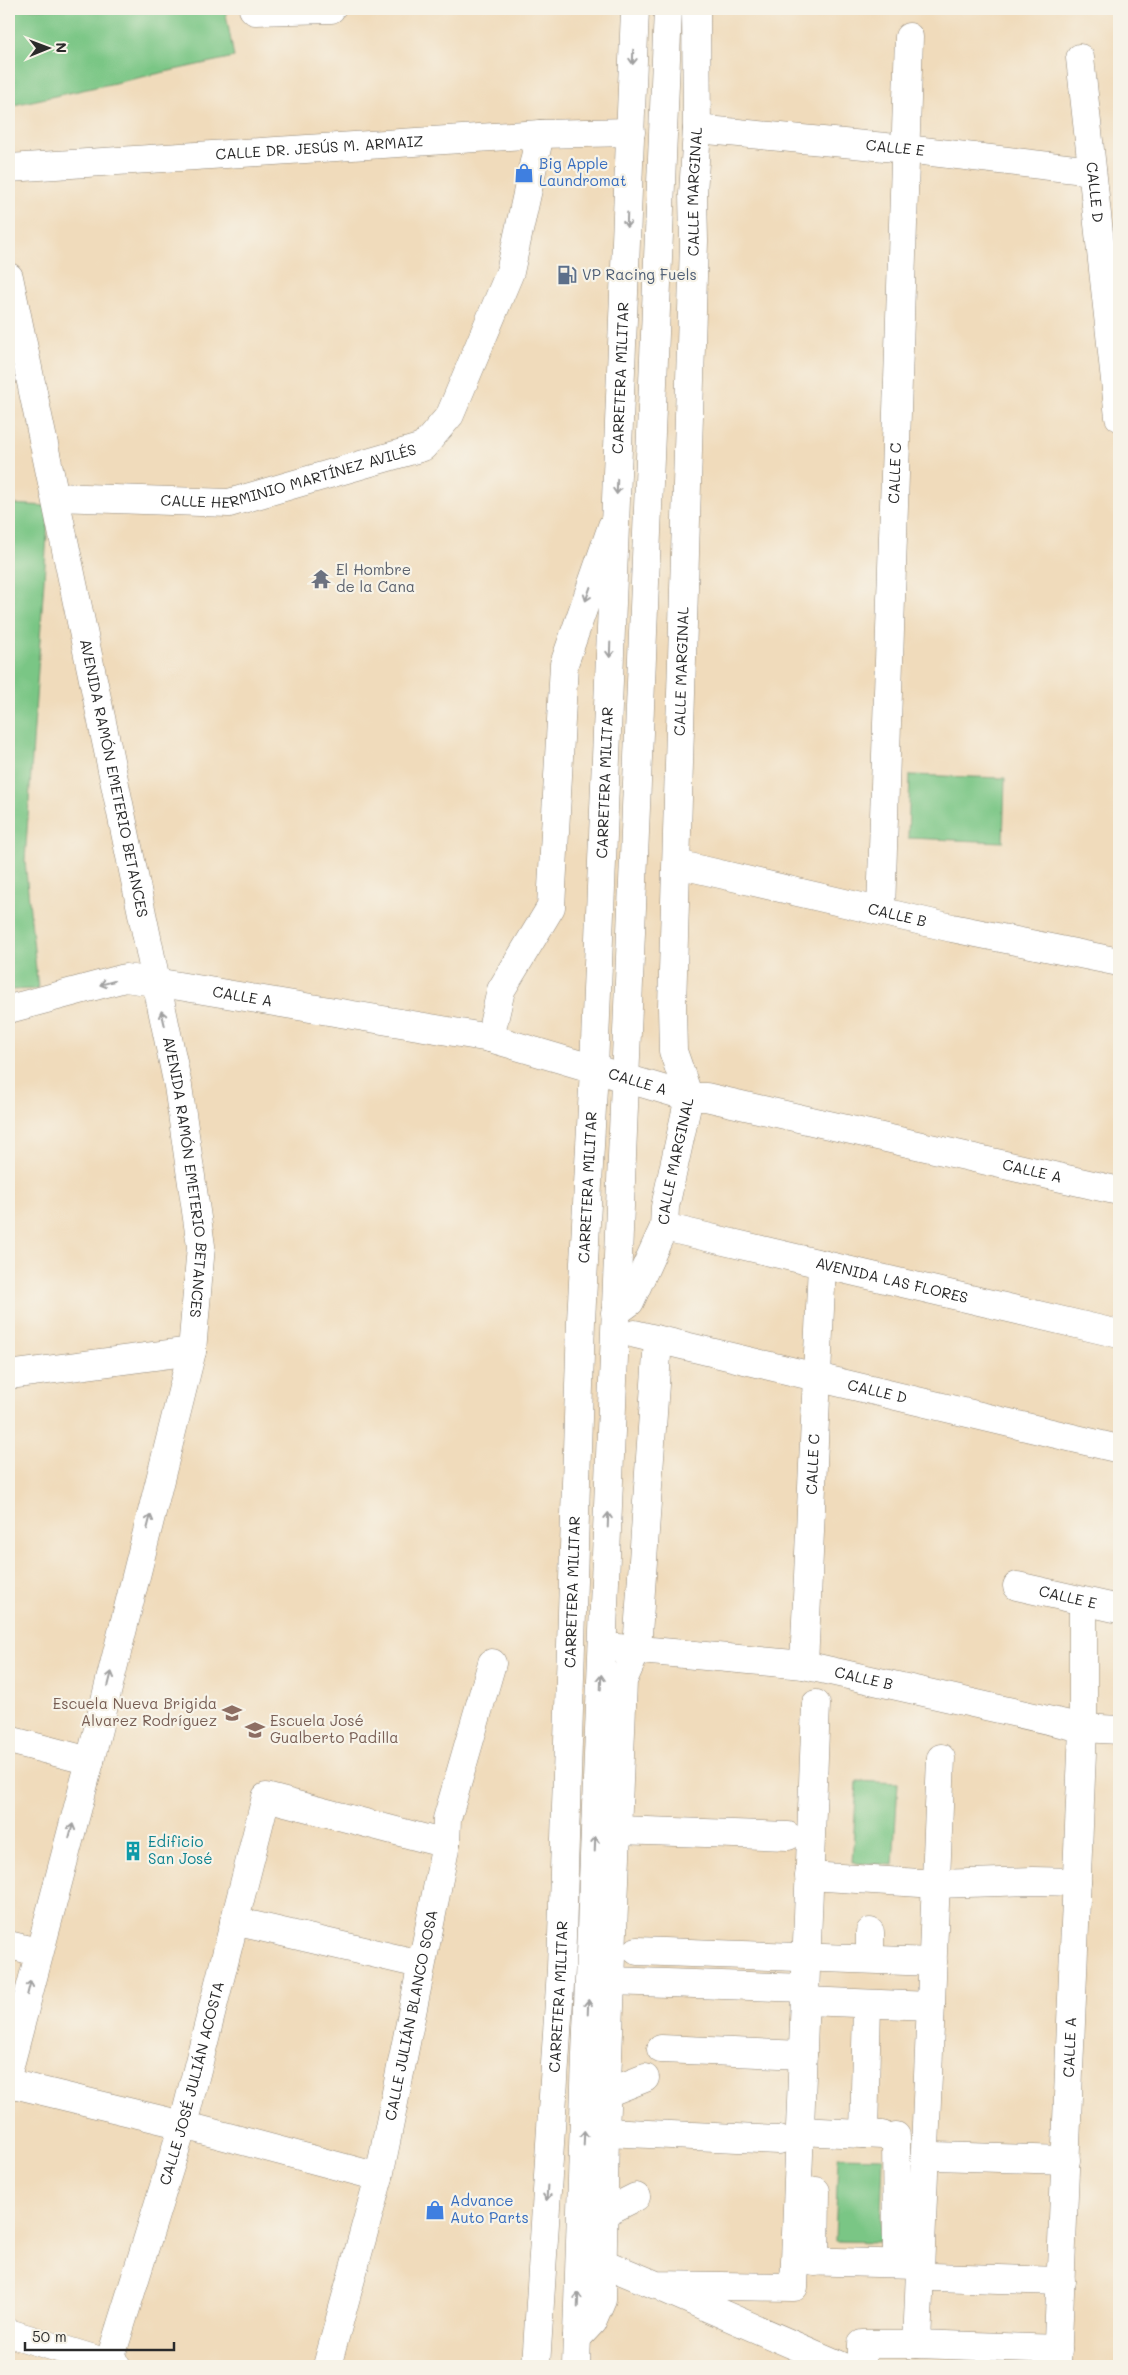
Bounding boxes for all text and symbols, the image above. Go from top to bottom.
north arrow [22,22,72,72]
text: N [52,42,71,53]
one-way arrow [629,49,638,65]
street label: CALLE MARGINAL [682,126,706,257]
street label: CALLE DR. JESÚS M. ARMAIZ [215,130,424,164]
street label: CALLE E [865,134,926,160]
place label: Big Apple Laundromat [539,153,627,190]
street label: CALLE D [1082,161,1109,223]
shop icon: Big Apple Laundromat [513,162,535,184]
one-way arrow [623,212,632,228]
fuel station icon: VP Racing Fuels [556,264,578,286]
place label: VP Racing Fuels [582,264,697,284]
street label: CARRETERA MILITAR [607,301,633,454]
street label: CALLE HERMINIO MARTÍNEZ AVILÉS [160,439,418,512]
street label: CALLE C [883,442,905,504]
one-way arrow [612,479,621,495]
place label: El Hombre de la Cana [336,559,415,596]
temple icon: El Hombre de la Cana [310,568,332,590]
one-way arrow [583,586,592,601]
street label: CALLE MARGINAL [669,606,692,736]
street label: AVENIDA RAMÓN EMETERIO BETANCES [76,637,153,919]
one-way arrow [605,641,615,657]
street label: CARRETERA MILITAR [591,706,617,859]
street label: CALLE B [866,898,929,931]
one-way arrow [99,979,115,988]
street label: CALLE A [211,981,274,1010]
one-way arrow [158,1011,167,1027]
street label: AVENIDA RAMÓN EMETERIO BETANCES [159,1034,212,1319]
street label: CALLE A [606,1063,670,1099]
street label: CALLE MARGINAL [653,1095,698,1225]
street label: CARRETERA MILITAR [573,1111,601,1264]
street label: CALLE A [1001,1154,1064,1187]
street label: AVENIDA LAS FLORES [814,1252,970,1307]
street label: CALLE D [846,1374,909,1407]
street label: CALLE C [801,1433,823,1495]
one-way arrow [603,1512,613,1528]
one-way arrow [145,1514,154,1530]
street label: CARRETERA MILITAR [559,1516,584,1668]
street label: CALLE E [1037,1580,1099,1613]
street label: CALLE B [833,1661,895,1694]
one-way arrow [106,1672,115,1688]
one-way arrow [597,1674,606,1690]
place label: Escuela Nueva Brigida Alvarez Rodríguez [53,1693,217,1730]
school or university icon: Escuela Nueva Brigida Alvarez Rodríguez [221,1702,243,1724]
place label: Escuela José Gualberto Padilla [270,1710,399,1747]
school or university icon: Escuela José Gualberto Padilla [244,1719,266,1741]
one-way arrow [66,1824,76,1840]
place label: Edificio San José [148,1831,213,1868]
one-way arrow [590,1837,599,1853]
building icon: Edificio San José [122,1840,144,1862]
street label: CALLE JULIÁN BLANCO SOSA [380,1908,442,2122]
street label: CARRETERA MILITAR [543,1920,571,2073]
street label: CALLE JOSÉ JULIÁN ACOSTA [154,1979,228,2188]
one-way arrow [25,1981,34,1997]
one-way arrow [583,1999,593,2015]
street label: CALLE A [1058,2016,1080,2078]
one-way arrow [579,2130,588,2146]
one-way arrow [542,2184,551,2200]
place label: Advance Auto Parts [450,2190,529,2227]
shop icon: Advance Auto Parts [424,2199,446,2221]
one-way arrow [574,2292,583,2308]
scale bar [25,2320,174,2352]
text: 50 m [32,2326,67,2346]

